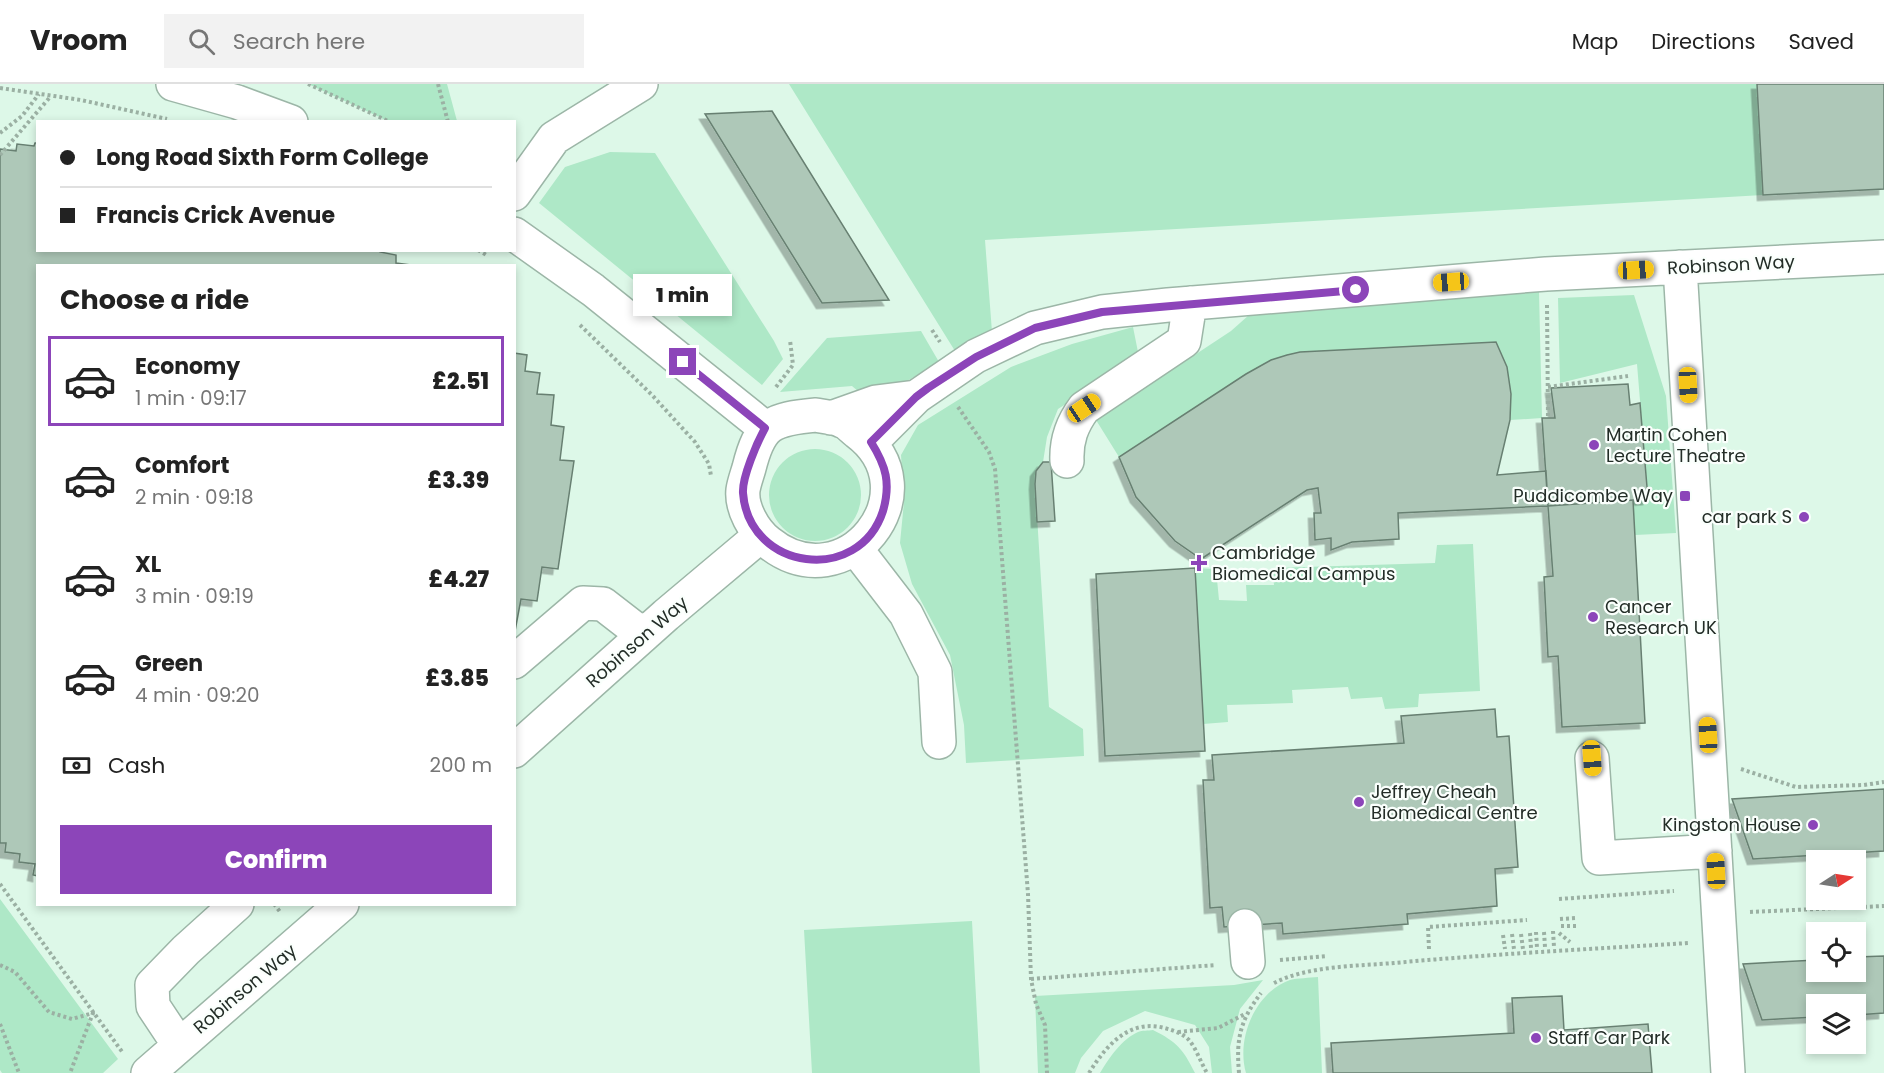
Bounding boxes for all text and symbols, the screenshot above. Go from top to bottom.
search box [164,14,584,68]
text: Vroom [30,21,128,60]
icon: search [185,25,218,58]
text: Search here [233,26,365,57]
text: Map [1572,27,1618,56]
text: Directions [1651,27,1755,56]
text: Saved [1788,27,1854,56]
text: Long Road Sixth Form College [96,142,428,173]
text: Francis Crick Avenue [96,200,335,231]
street label: Robinson Way [1667,249,1795,280]
car [1618,260,1654,280]
car [1432,272,1470,292]
callout: 1 min [634,275,732,317]
route start [1342,276,1369,303]
text: Choose a ride [60,281,249,318]
text: 1 min [656,281,709,309]
route end [669,348,696,375]
text: Economy [135,351,240,382]
icon: car [63,354,117,408]
text: £2.51 [432,366,489,397]
car [1678,367,1698,403]
text: 1 min · 09:17 [135,384,247,412]
car [1064,390,1104,426]
place label: Martin Cohen Lecture Theatre [1606,422,1746,468]
marker: Martin Cohen Lecture Theatre [1587,438,1601,452]
text: Comfort [135,450,229,481]
icon: car [63,453,117,507]
text: £3.39 [427,465,489,496]
text: 2 min · 09:18 [135,483,254,511]
place label: Puddicombe Way [1513,483,1673,508]
marker: Puddicombe Way [1678,489,1692,503]
place label: car park S [1702,504,1792,529]
marker: car park S [1797,510,1811,524]
place label: Cambridge Biomedical Campus [1212,540,1395,586]
text: XL [135,549,161,580]
icon: car [63,552,117,606]
marker: Cambridge Biomedical Campus [1190,554,1208,572]
text: £4.27 [428,564,489,595]
text: 3 min · 09:19 [135,582,254,610]
street label: Robinson Way [580,590,693,693]
place label: Cancer Research UK [1605,594,1717,640]
marker: Cancer Research UK [1586,610,1600,624]
text: Green [135,648,203,679]
icon: car [63,651,117,705]
text: £3.85 [425,663,489,694]
text: 4 min · 09:20 [135,681,260,709]
car [1698,717,1718,753]
car [1582,739,1602,777]
icon: cash [60,749,93,782]
text: Cash [108,750,165,781]
text: 200 m [429,751,492,779]
place label: Jeffrey Cheah Biomedical Centre [1371,779,1538,825]
marker: Jeffrey Cheah Biomedical Centre [1352,795,1366,809]
place label: Kingston House [1662,812,1801,837]
marker: Kingston House [1806,818,1820,832]
button: Confirm [60,825,492,894]
north arrow [1806,850,1866,910]
map controls [1806,850,1866,1054]
car [1706,853,1726,889]
button: locate [1806,922,1866,982]
street label: Robinson Way [188,938,302,1039]
button: layers [1806,994,1866,1054]
place label: Staff Car Park [1548,1025,1671,1050]
marker: Staff Car Park [1529,1031,1543,1045]

